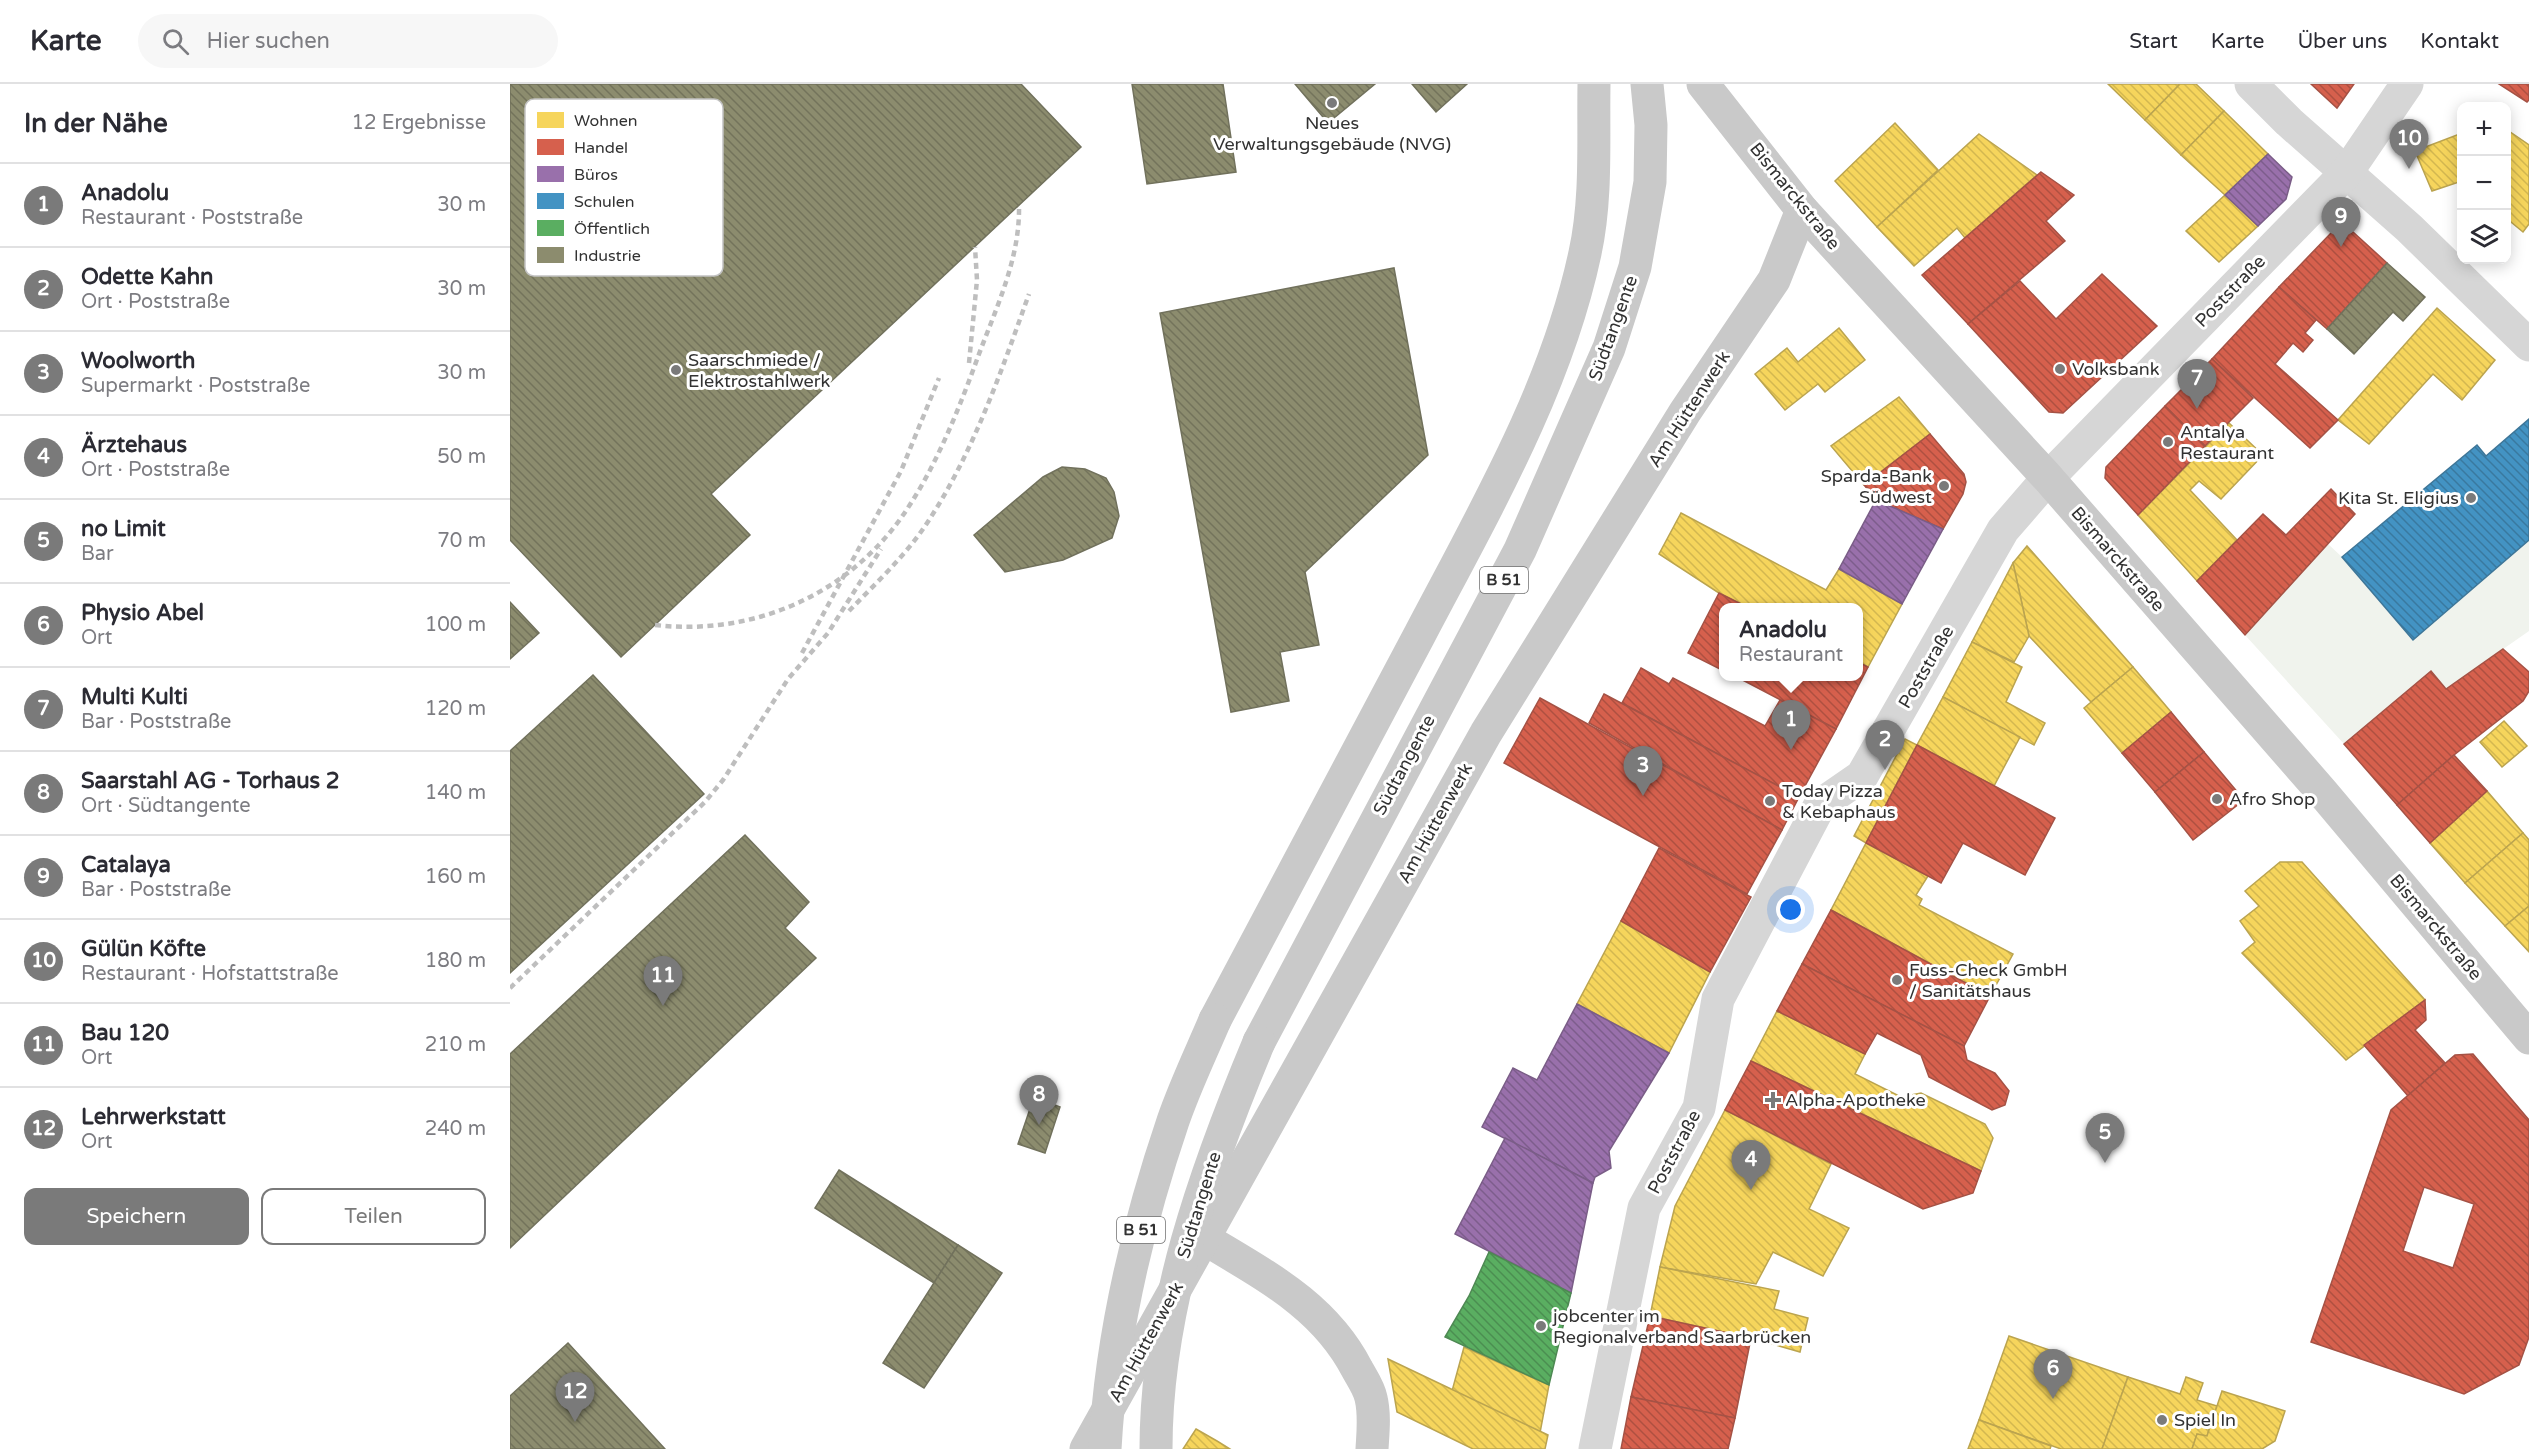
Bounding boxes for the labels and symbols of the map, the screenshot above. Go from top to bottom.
marker: Neues Verwaltungsgebäude (NVG) [1325,96,1339,110]
legend [525,99,723,276]
text: Wohnen [574,111,637,131]
place label: Neues Verwaltungsgebäude (NVG) [1213,112,1451,155]
pin: 10 [2390,120,2428,169]
text: Handel [574,138,628,158]
street label: Bismarckstraße [1745,138,1845,254]
text: Büros [574,165,618,185]
text: Schulen [574,192,635,212]
pin: 9 [2322,198,2360,247]
text: Öffentlich [574,219,650,239]
text: Industrie [574,246,641,266]
street label: Poststraße [2190,250,2270,332]
street label: Südtangente [1584,272,1642,384]
street label: Am Hüttenwerk [1643,346,1735,471]
place label: Saarschmiede / Elektrostahlwerk [688,349,831,392]
place label: Volksbank [2072,358,2160,380]
pin: 7 [2178,360,2216,409]
marker: Volksbank [2053,362,2067,376]
marker: Saarschmiede / Elektrostahlwerk [669,363,683,377]
place label: Antalya Restaurant [2180,421,2274,464]
marker: Antalya Restaurant [2161,435,2175,449]
place label: Sparda-Bank Südwest [1821,465,1932,508]
marker: Sparda-Bank Südwest [1937,479,1951,493]
place label: Kita St. Eligius [2338,487,2459,509]
marker: Kita St. Eligius [2464,491,2478,505]
street label: Bismarckstraße [2067,502,2169,616]
road number: B 51 [1480,567,1528,593]
street label: Poststraße [1894,622,1958,712]
pin: 1 [1772,700,1810,750]
street label: Südtangente [1368,711,1440,819]
pin: 2 [1866,720,1904,770]
pin: 3 [1624,746,1662,796]
street label: Am Hüttenwerk [1393,759,1477,887]
place label: Today Pizza & Kebaphaus [1782,780,1896,823]
place label: Afro Shop [2229,788,2315,810]
marker: Afro Shop [2210,792,2224,806]
marker: Today Pizza & Kebaphaus [1763,794,1777,808]
street label: Bismarckstraße [2385,870,2487,984]
your location [1776,895,1805,924]
pin: 11 [644,956,682,1006]
place label: Fuss-Check GmbH / Sanitätshaus [1909,959,2068,1002]
marker: Fuss-Check GmbH / Sanitätshaus [1890,973,1904,987]
pin: 8 [1020,1076,1058,1125]
place label: Alpha-Apotheke [1785,1089,1926,1111]
marker: Alpha-Apotheke [1766,1093,1780,1107]
street label: Poststraße [1643,1106,1705,1198]
pin: 5 [2086,1114,2124,1163]
pin: 4 [1732,1140,1770,1190]
street label: Südtangente [1172,1149,1226,1261]
road number: B 51 [1117,1217,1165,1243]
street label: Am Hüttenwerk [1104,1278,1188,1406]
place label: jobcenter im Regionalverband Saarbrücken [1552,1305,1811,1348]
marker: jobcenter im Regionalverband Saarbrücken [1534,1319,1548,1333]
pin: 6 [2034,1350,2072,1399]
pin: 12 [556,1372,594,1422]
place label: Spiel In [2174,1409,2236,1431]
marker: Spiel In [2155,1413,2169,1427]

